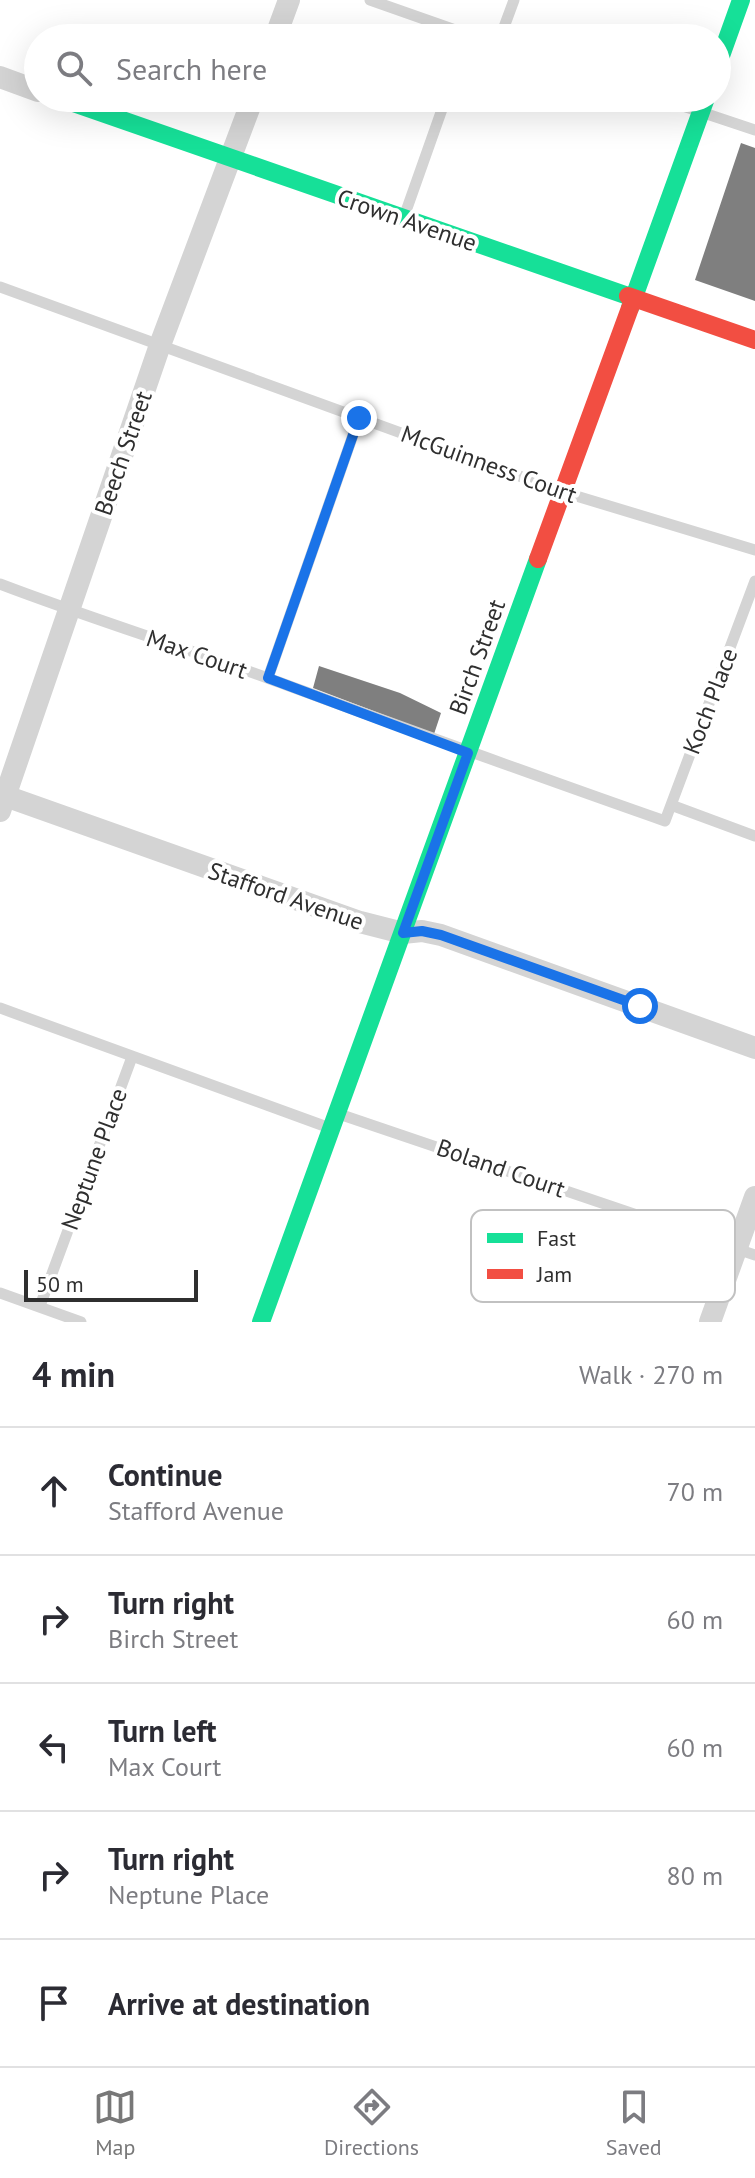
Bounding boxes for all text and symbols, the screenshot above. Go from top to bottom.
search box [24,24,731,112]
icon: search [52,46,96,90]
text: Search here [116,49,267,88]
street label: Crown Avenue [333,182,481,258]
street label: Beech Street [87,387,159,519]
route end [341,400,377,436]
street label: McGuinness Court [397,418,581,510]
street label: Birch Street [442,595,512,719]
street label: Max Court [142,622,252,686]
street label: Koch Place [676,643,744,759]
street label: Stafford Avenue [204,855,368,937]
route start [622,988,658,1024]
street label: Neptune Place [54,1084,134,1234]
street label: Boland Court [433,1132,569,1204]
legend [471,1210,735,1302]
text: Fast [537,1224,577,1252]
text: Jam [536,1260,572,1288]
scale bar [24,1266,198,1302]
text: 50 m [36,1270,84,1298]
text: 4 min [32,1352,115,1396]
text: Walk · 270 m [579,1358,723,1391]
text: Continue [108,1455,222,1494]
icon: ahead [32,1469,76,1513]
text: 70 m [667,1475,723,1508]
text: Stafford Avenue [108,1494,284,1527]
text: Turn right [108,1583,234,1622]
icon: right [32,1597,76,1641]
text: 60 m [667,1603,723,1636]
text: Birch Street [108,1622,238,1655]
text: Turn left [108,1711,216,1750]
icon: left [32,1725,76,1769]
text: 60 m [667,1731,723,1764]
text: Max Court [108,1750,221,1783]
text: Turn right [108,1839,234,1878]
icon: right [32,1853,76,1897]
text: 80 m [667,1859,723,1892]
text: Neptune Place [108,1878,269,1911]
icon: arrive [32,1981,76,2025]
text: Arrive at destination [108,1984,370,2023]
tab: Map [93,2085,137,2161]
tab: Directions [324,2085,419,2161]
tab: Saved [606,2085,662,2161]

